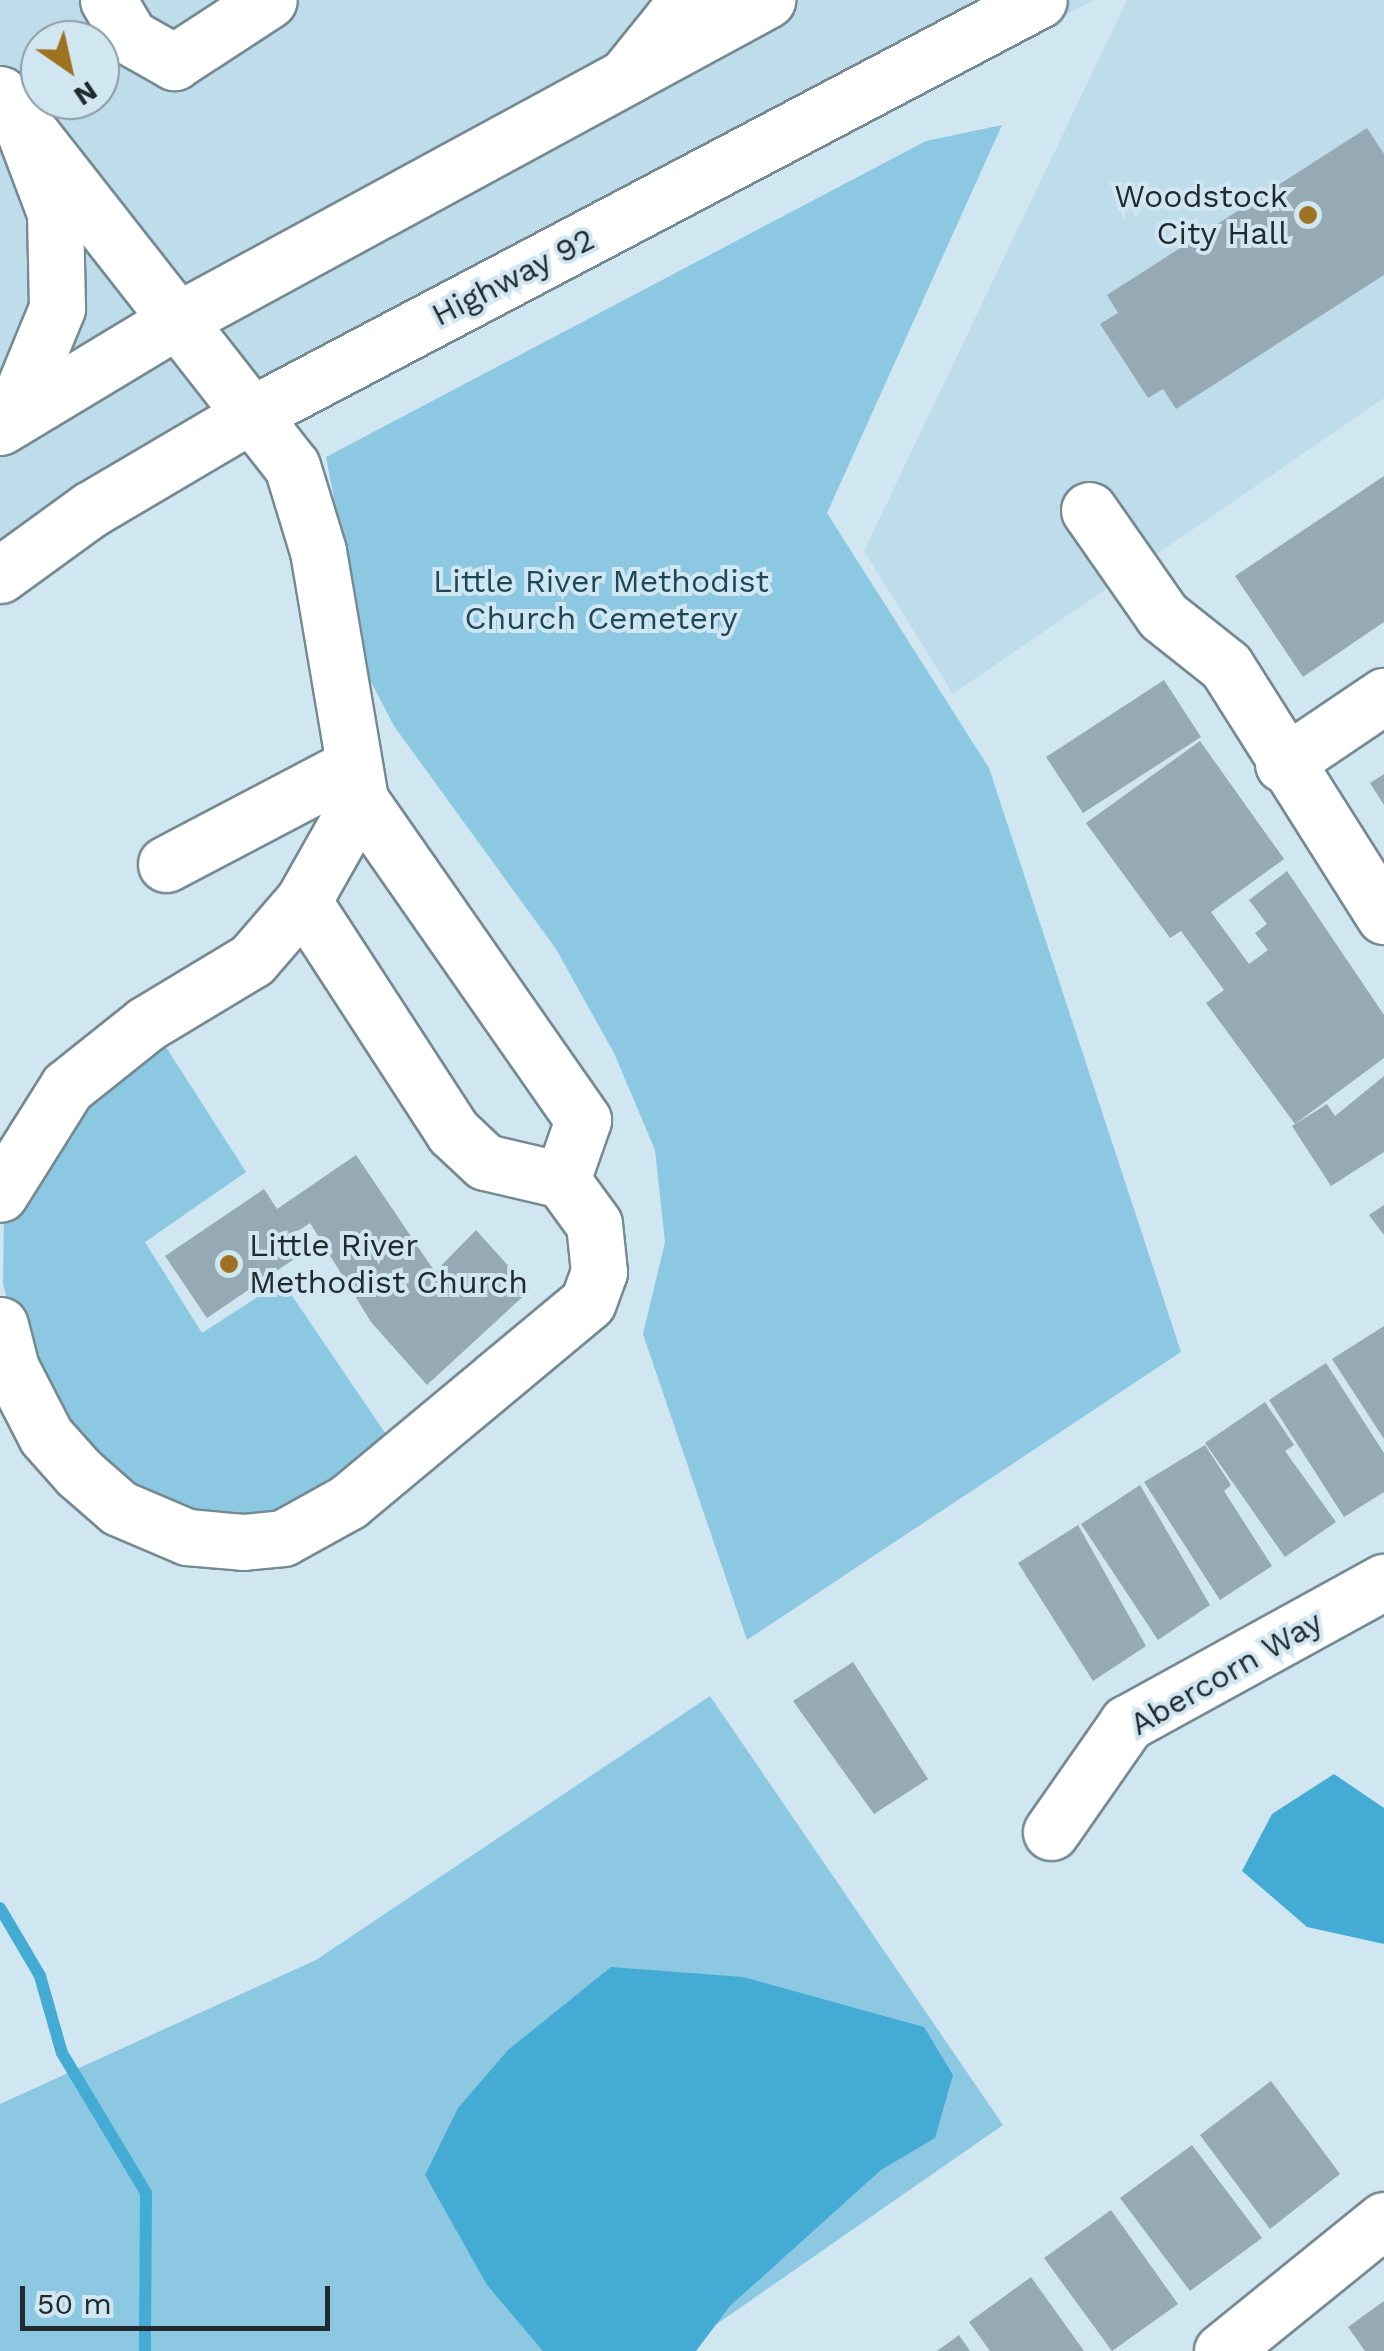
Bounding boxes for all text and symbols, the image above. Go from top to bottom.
north arrow [20,20,120,120]
text: N [68,74,104,113]
place label: Woodstock City Hall [1114,178,1288,253]
marker: Woodstock City Hall [1297,204,1319,226]
street label: Highway 92 [425,219,601,335]
park label: Little River Methodist Church Cemetery [433,563,769,638]
place label: Little River Methodist Church [249,1227,528,1302]
marker: Little River Methodist Church [218,1253,240,1275]
street label: Abercorn Way [1123,1602,1329,1744]
scale bar [25,2266,335,2328]
text: 50 m [37,2286,112,2321]

